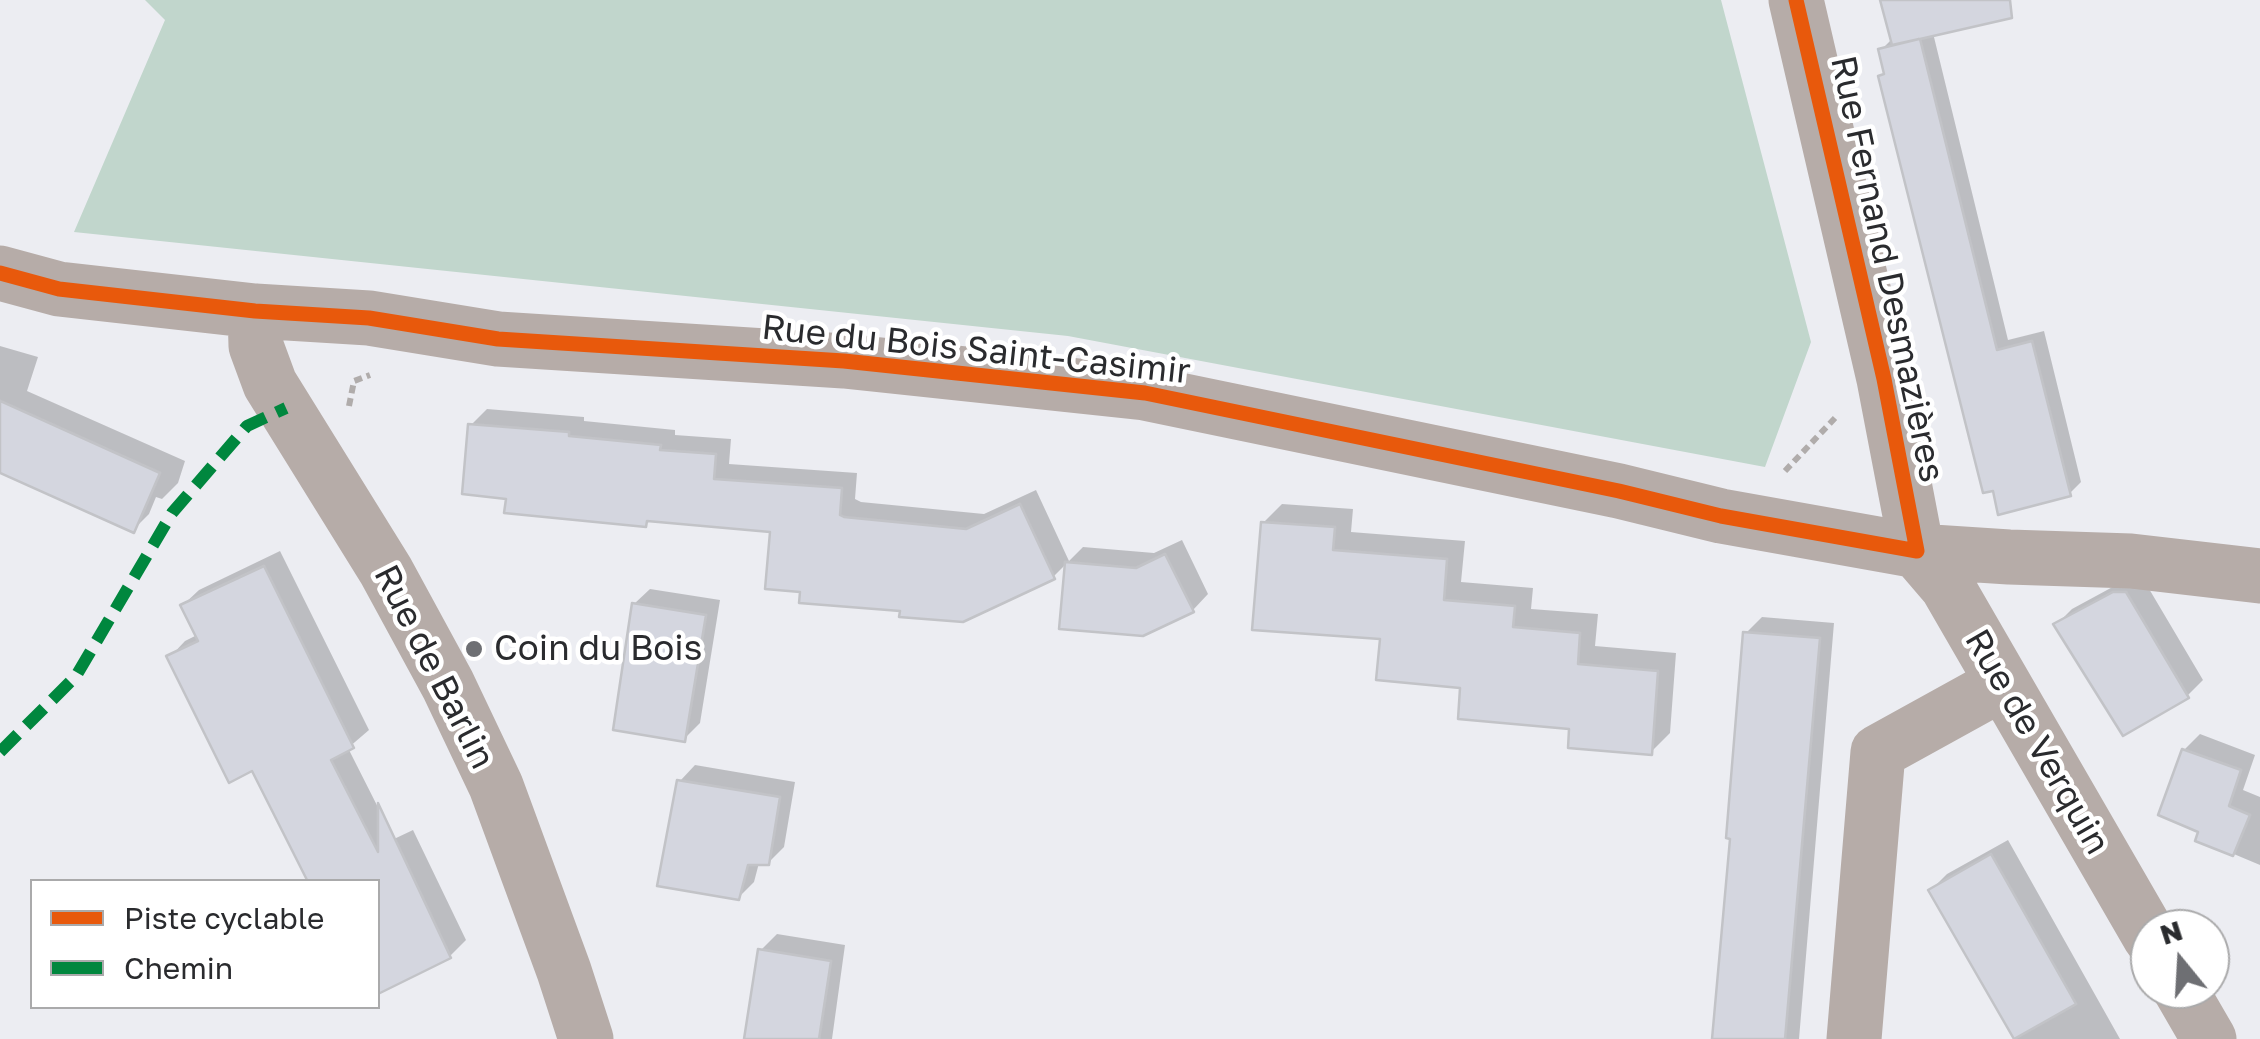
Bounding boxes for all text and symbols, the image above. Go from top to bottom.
street label: Rue Fernand Desmazières [1821,52,1953,486]
street label: Rue du Bois Saint-Casimir [760,307,1192,393]
street label: Rue de Barlin [365,558,503,776]
street label: Rue de Verquin [1956,622,2118,862]
place label: Coin du Bois [494,628,702,670]
marker: Coin du Bois [463,638,485,660]
legend [30,879,380,1009]
text: Piste cyclable [124,900,325,936]
north arrow [2130,909,2230,1009]
text: N [2156,913,2186,951]
text: Chemin [124,950,233,986]

